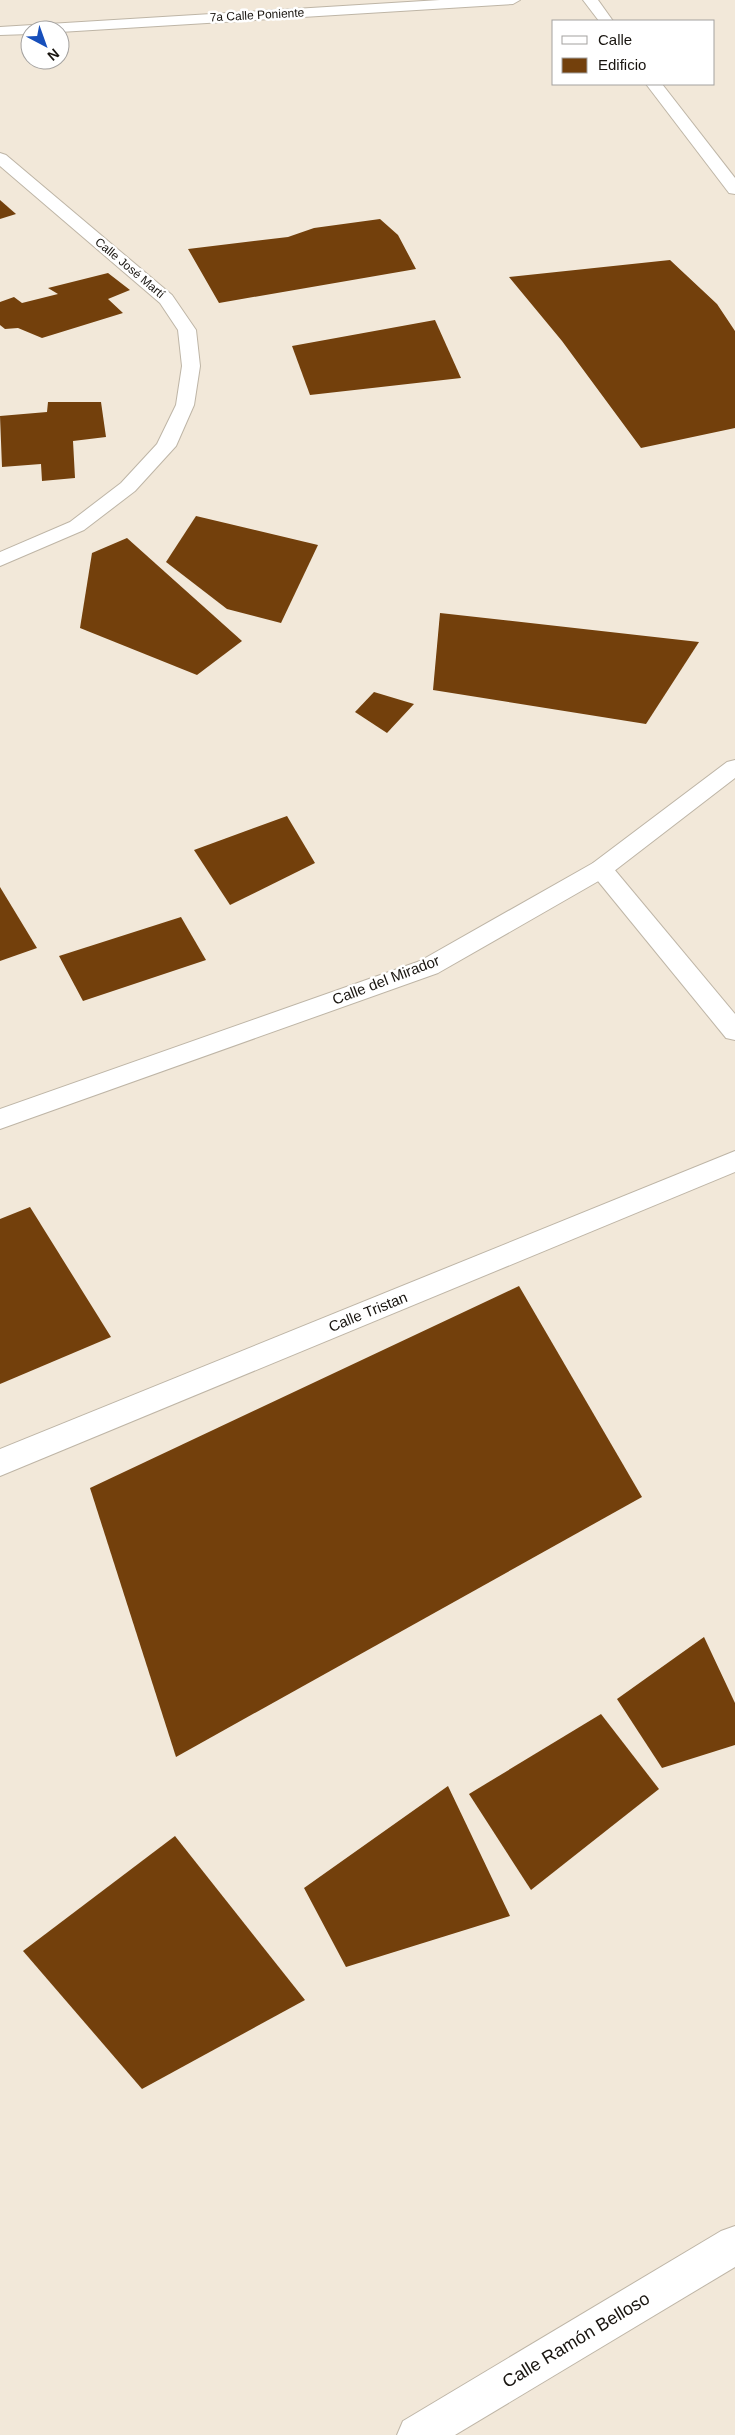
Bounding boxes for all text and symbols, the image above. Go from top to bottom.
street label: 7a Calle Poniente [209,6,305,24]
north arrow [20,20,70,70]
legend [552,20,715,85]
text: Calle [598,31,632,48]
text: N [44,45,63,64]
text: Edificio [598,56,646,73]
street label: Calle José Martí [92,235,168,302]
street label: Calle del Mirador [330,951,442,1008]
street label: Calle Tristan [326,1288,410,1335]
street label: Calle Ramón Belloso [499,2288,653,2392]

